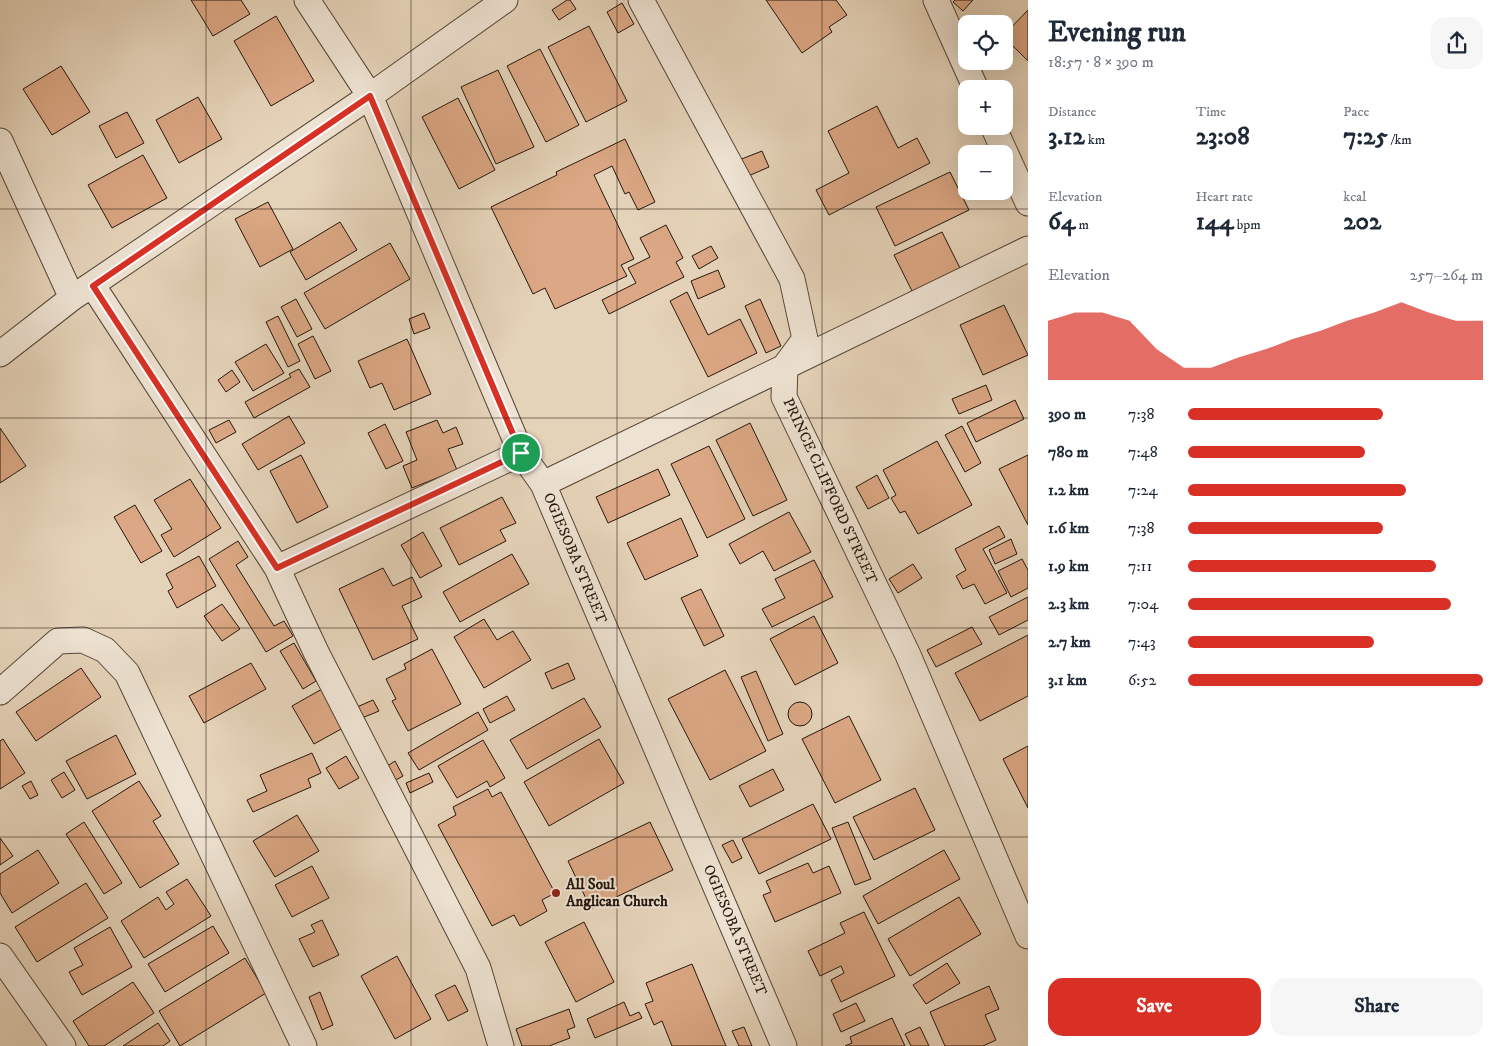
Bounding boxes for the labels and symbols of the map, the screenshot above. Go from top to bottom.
street label: PRINCE CLIFFORD STREET [779,395,882,588]
pin [500,432,542,474]
street label: OGIESOBA STREET [539,490,611,627]
street label: OGIESOBA STREET [699,862,771,999]
place label: All Soul Anglican Church [565,875,668,911]
marker: All Soul Anglican Church [550,887,562,899]

